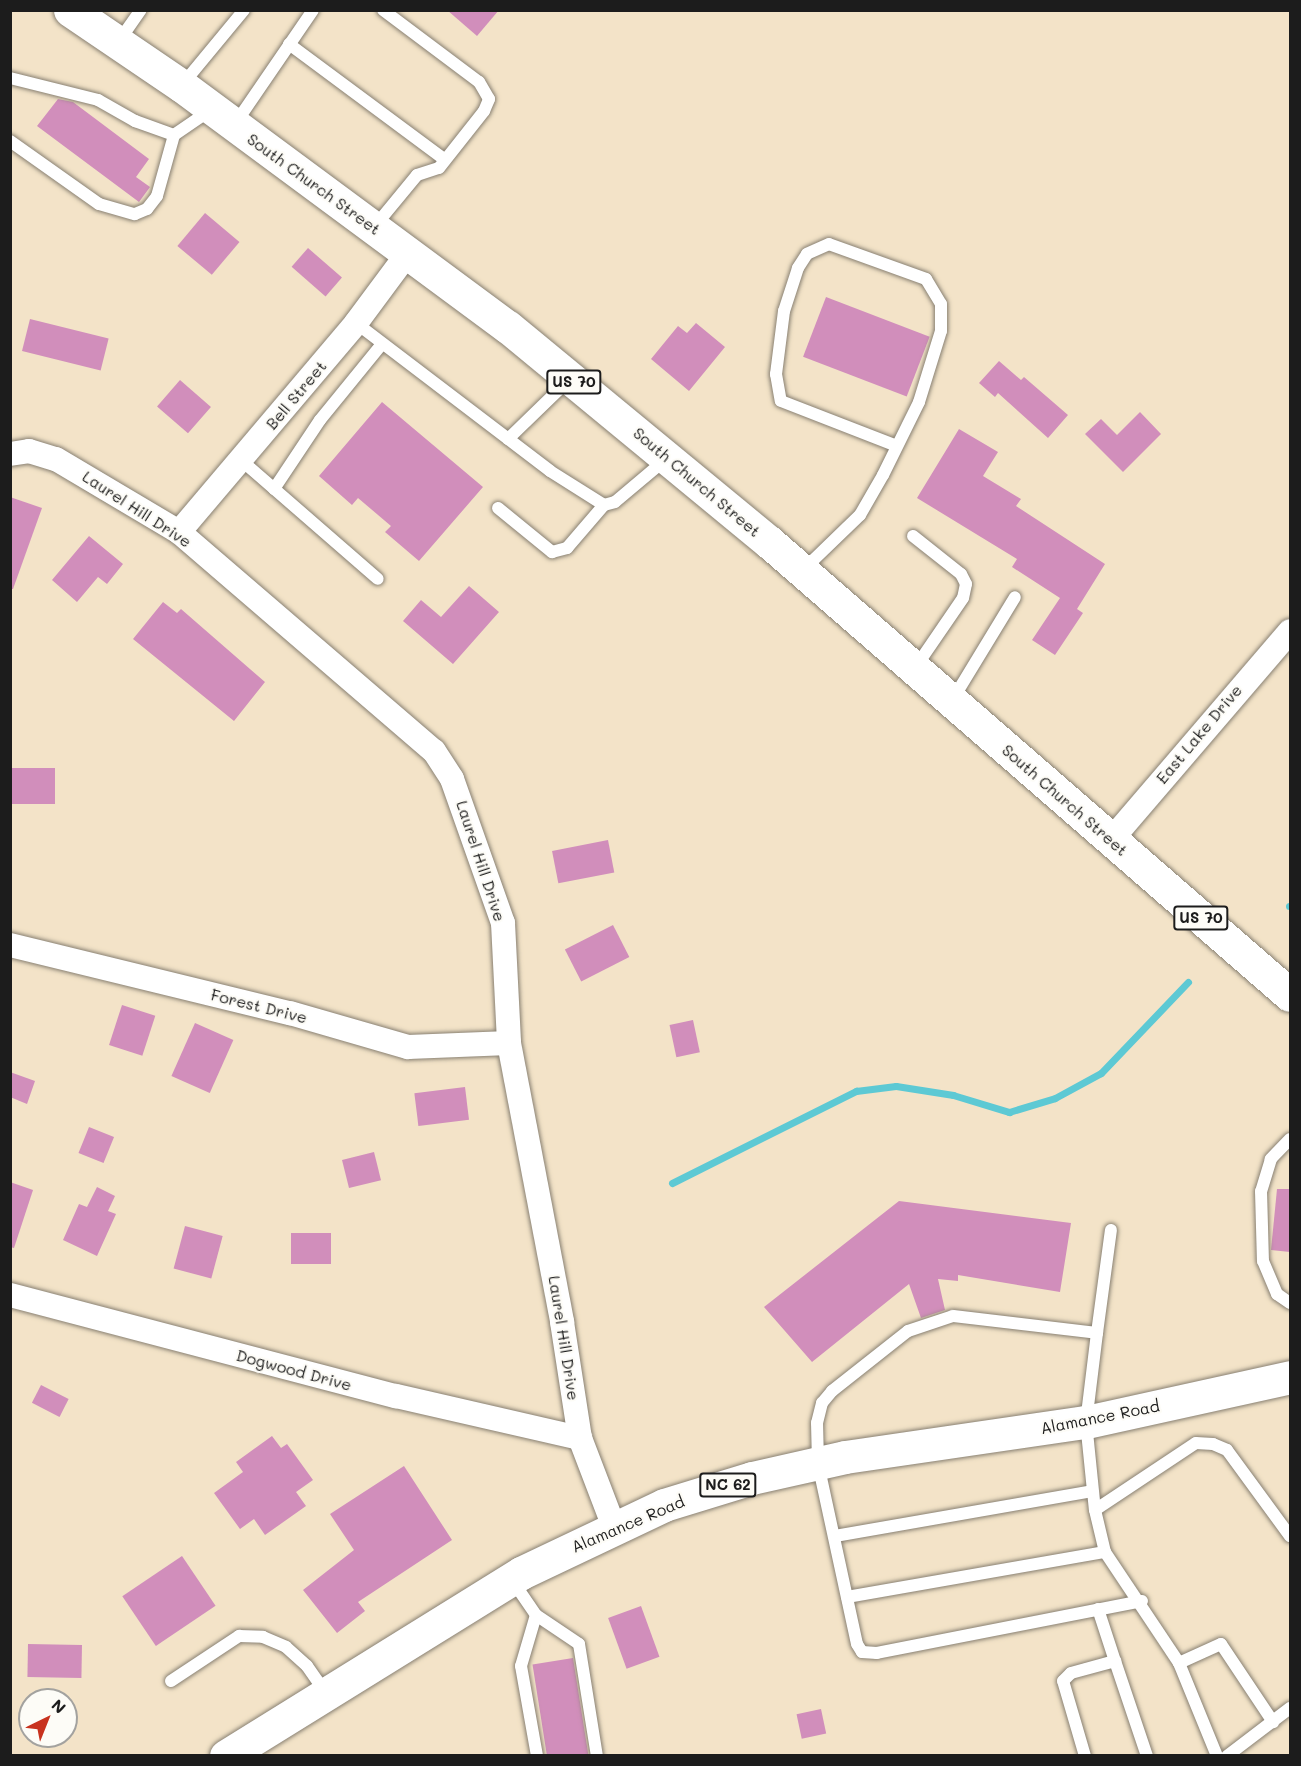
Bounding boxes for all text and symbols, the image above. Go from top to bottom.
street label: South Church Street [244,129,384,239]
street label: Bell Street [262,357,330,433]
road number: US 70 [546,370,602,394]
street label: South Church Street [629,423,765,541]
street label: Laurel Hill Drive [79,467,195,551]
street label: East Lake Drive [1152,681,1246,787]
street label: South Church Street [998,740,1132,860]
street label: Laurel Hill Drive [452,798,510,924]
road number: US 70 [1172,906,1230,930]
street label: Forest Drive [209,985,309,1027]
street label: Laurel Hill Drive [545,1274,583,1402]
street label: Dogwood Drive [234,1345,354,1395]
street label: Alamance Road [1039,1396,1161,1438]
road number: NC 62 [698,1473,758,1497]
street label: Alamance Road [569,1492,687,1556]
north arrow [18,1688,78,1748]
text: N [48,1694,71,1718]

